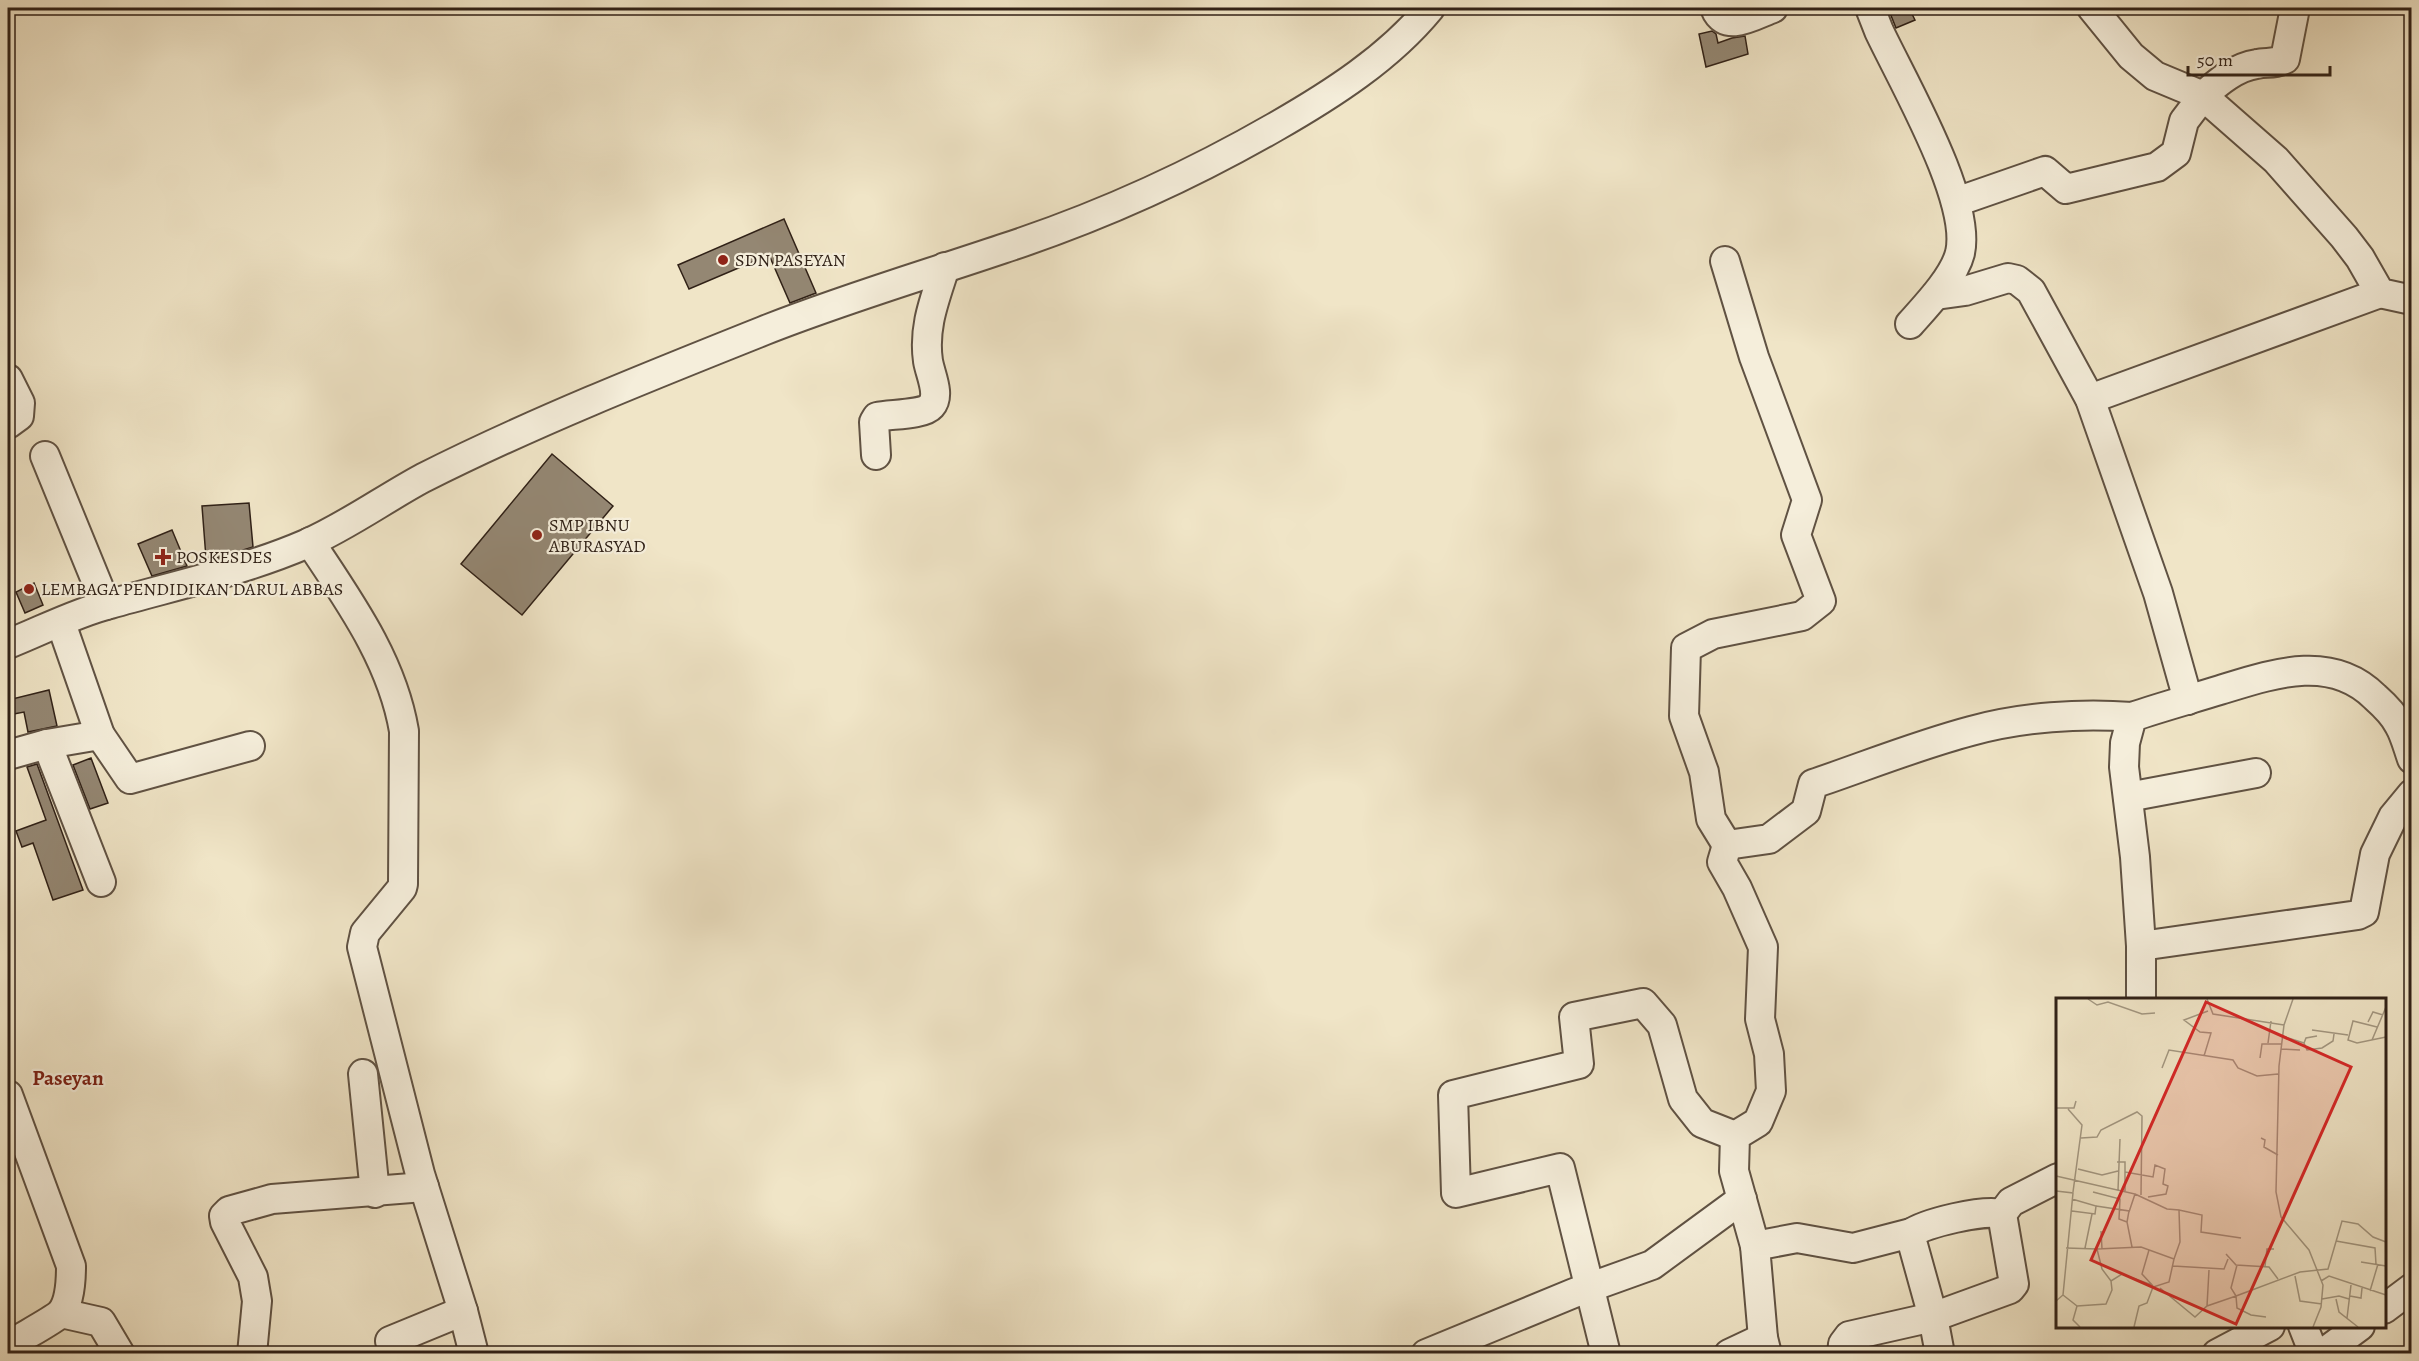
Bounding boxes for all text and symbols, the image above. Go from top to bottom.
scale bar [2188,39,2330,77]
text: 50 m [2197,48,2233,72]
place label: SDN PASEYAN [735,248,846,272]
marker: SDN PASEYAN [716,253,730,267]
place label: SMP IBNU ABURASYAD [548,513,646,558]
marker: SMP IBNU ABURASYAD [530,528,544,542]
place label: POSKESDES [176,545,272,569]
marker: POSKESDES [154,548,172,566]
place label: LEMBAGA PENDIDIKAN DARUL ABBAS [41,577,343,601]
marker: LEMBAGA PENDIDIKAN DARUL ABBAS [22,582,36,596]
inset map [2056,998,2386,1328]
district label: Paseyan [32,1064,104,1092]

